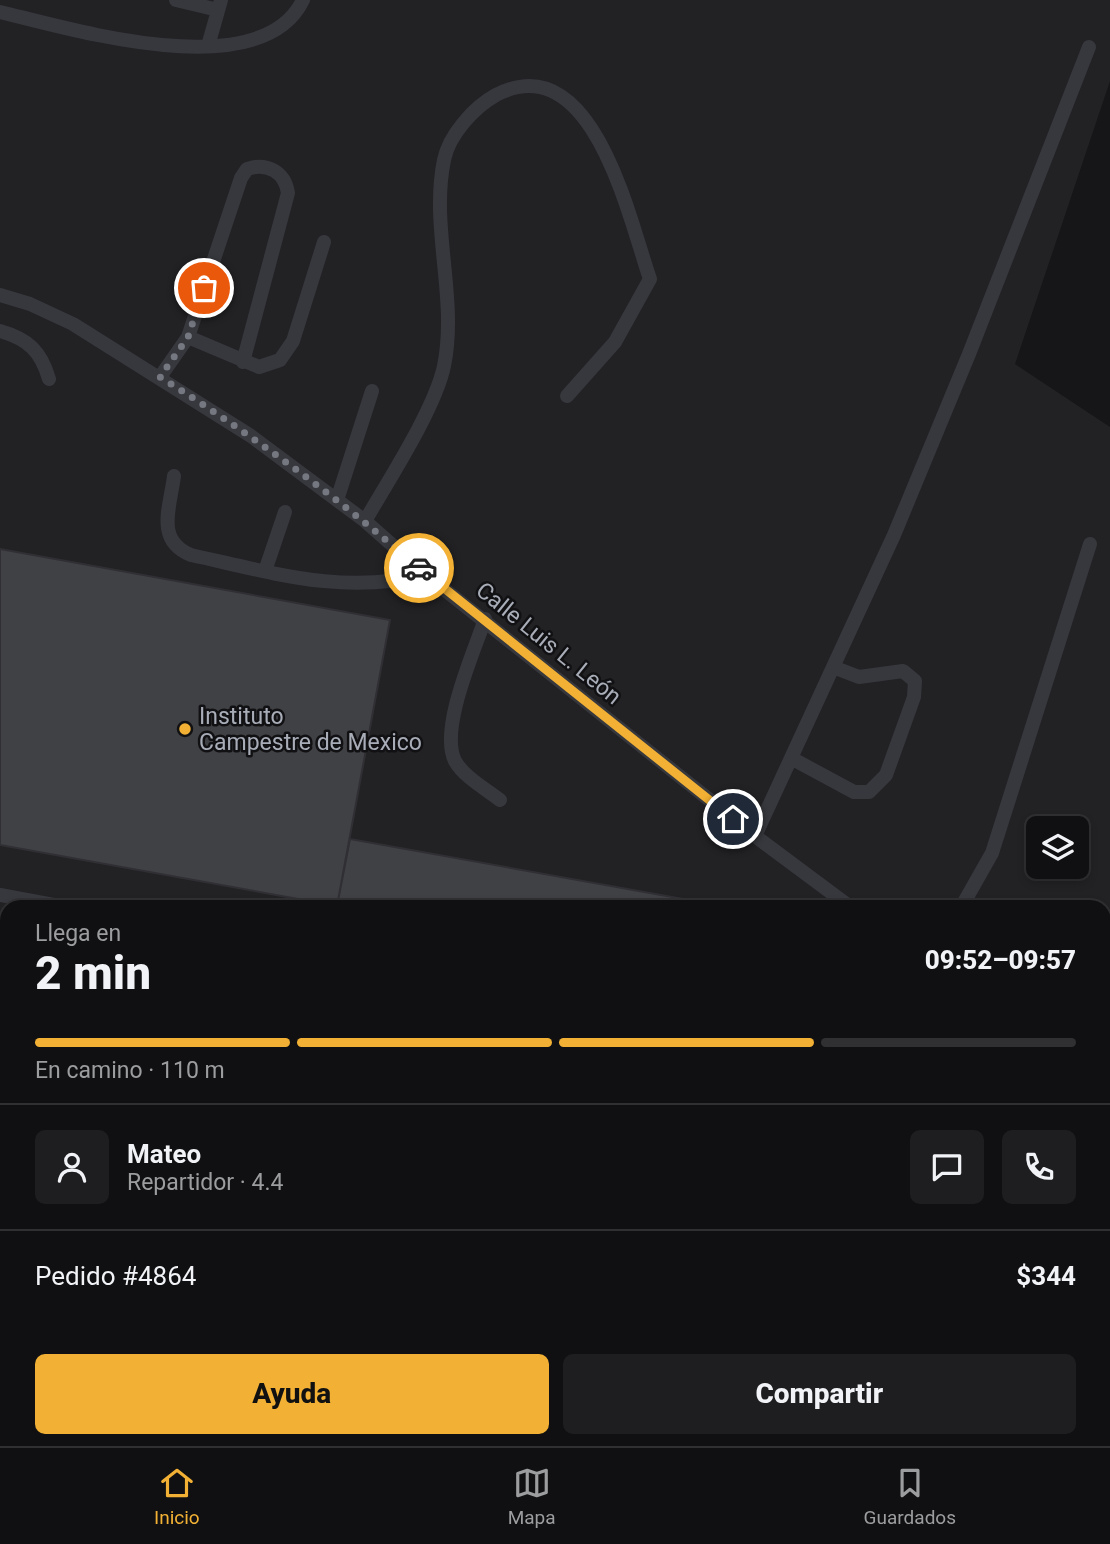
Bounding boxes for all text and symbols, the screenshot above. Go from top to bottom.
pin [174,258,234,318]
icon: bag [185,269,223,307]
courier [384,533,454,603]
icon: car [400,549,438,587]
street label: Calle Luis L. León [471,577,627,710]
place label: Instituto Campestre de Mexico [199,703,422,756]
marker: Instituto Campestre de Mexico [177,721,193,737]
pin [703,789,763,849]
icon: home [714,800,752,838]
map controls [1026,816,1089,879]
button: layers [1026,816,1089,879]
text: Llega en [35,920,121,947]
text: 09:52–09:57 [925,945,1076,975]
text: 2 min [35,946,151,1000]
text: En camino · 110 m [35,1057,225,1084]
button: person [35,1130,109,1204]
button: chat [910,1130,984,1204]
button: phone [1002,1130,1076,1204]
text: Mateo [127,1139,201,1169]
text: Repartidor · 4.4 [127,1169,284,1196]
text: Pedido #4864 [35,1261,196,1291]
text: $344 [1016,1261,1076,1291]
button: Ayuda [35,1354,549,1434]
button: Compartir [563,1354,1076,1434]
tab: Inicio [154,1464,200,1529]
tab: Mapa [508,1464,556,1529]
tab: Guardados [864,1464,956,1529]

